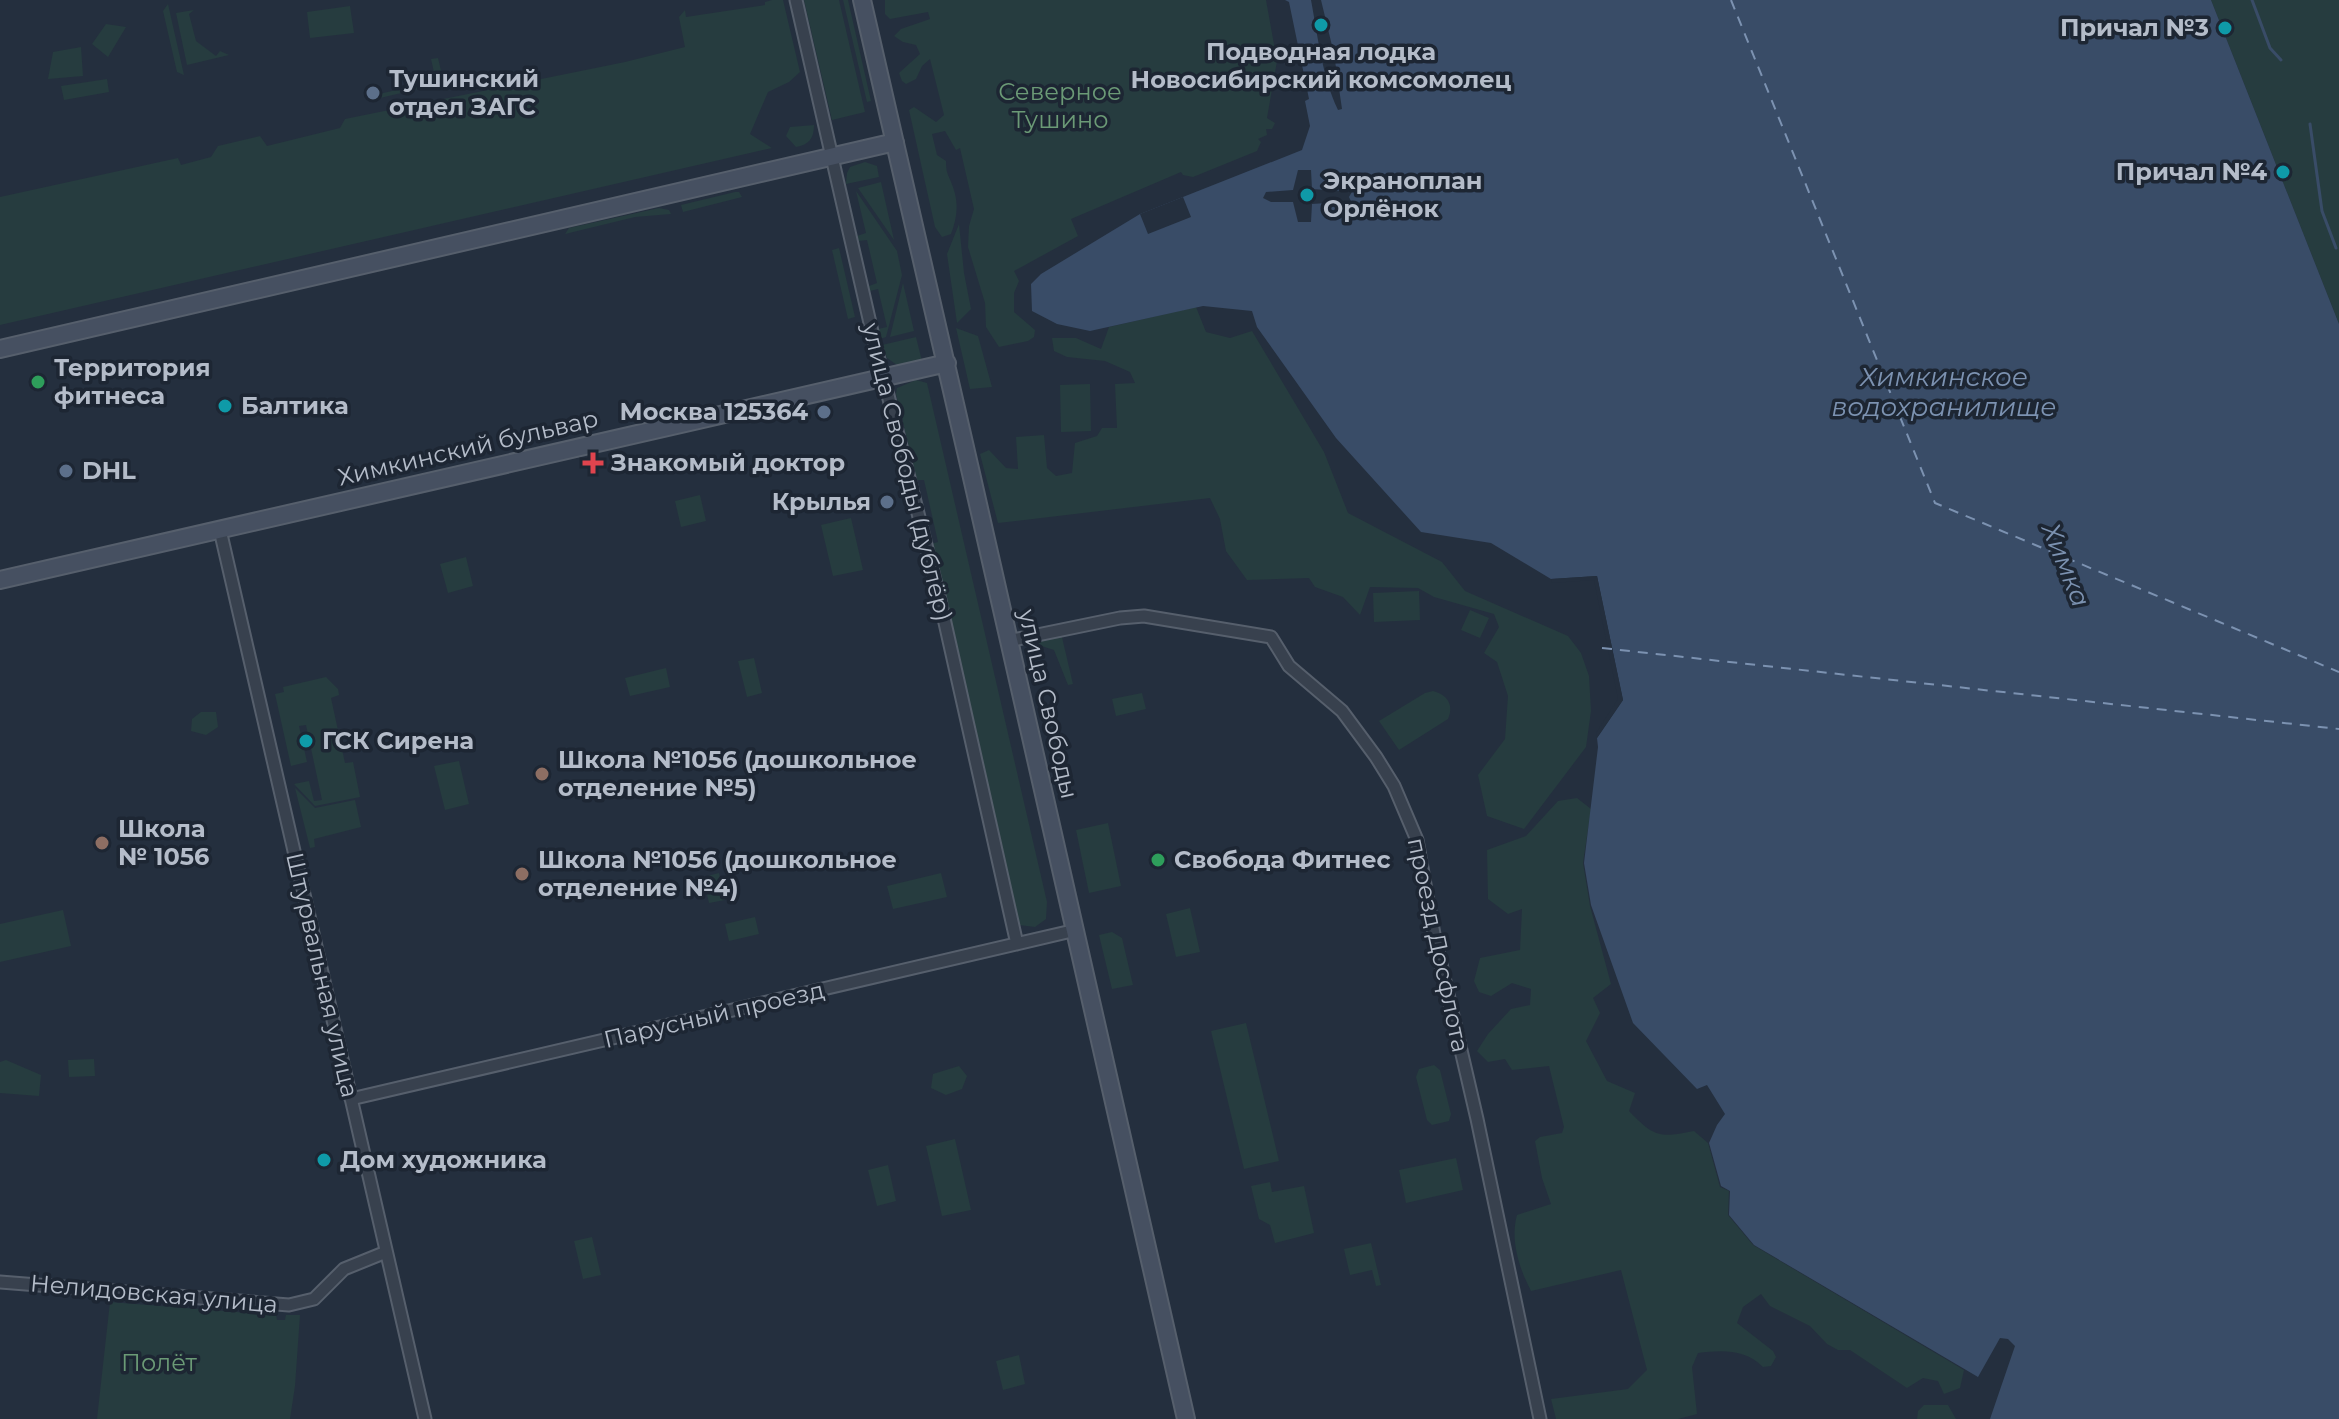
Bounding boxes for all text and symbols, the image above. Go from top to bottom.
place label: Причал №3 [2060,13,2209,42]
marker: Подводная лодка Новосибирский комсомолец [1312,16,1330,34]
marker: Причал №3 [2216,19,2234,37]
place label: Подводная лодка Новосибирский комсомолец [1131,37,1512,94]
place label: Тушинский отдел ЗАГС [389,64,539,121]
park label: Северное Тушино [998,77,1122,134]
marker: Тушинский отдел ЗАГС [364,84,382,102]
place label: Причал №4 [2116,157,2267,186]
marker: Причал №4 [2274,163,2292,181]
place label: Экраноплан Орлёнок [1323,166,1482,223]
marker: Экраноплан Орлёнок [1298,186,1316,204]
street label: улица Свободы (дублёр) [856,319,959,624]
place label: Территория фитнеса [54,353,211,410]
water label: Химкинское водохранилище [1831,361,2057,423]
marker: Территория фитнеса [29,373,47,391]
place label: Балтика [241,391,349,420]
marker: Балтика [216,397,234,415]
place label: Москва 125364 [620,397,808,426]
street label: Химкинский бульвар [335,403,601,492]
marker: Москва 125364 [815,403,833,421]
place label: Знакомый доктор [610,448,845,477]
marker: Знакомый доктор [582,452,604,474]
place label: DHL [82,456,136,485]
marker: DHL [57,462,75,480]
place label: Крылья [772,487,871,516]
marker: Крылья [878,493,896,511]
water label: Химка [2034,517,2097,612]
street label: улица Свободы [1012,605,1084,802]
place label: ГСК Сирена [322,726,474,755]
marker: ГСК Сирена [297,732,315,750]
place label: Школа №1056 (дошкольное отделение №5) [558,745,917,802]
marker: Школа №1056 (дошкольное отделение №5) [533,765,551,783]
place label: Школа № 1056 [118,814,209,871]
marker: Школа № 1056 [93,834,111,852]
street label: проезд Досфлота [1402,835,1475,1055]
place label: Школа №1056 (дошкольное отделение №4) [538,845,897,902]
place label: Свобода Фитнес [1174,845,1391,874]
street label: Штурвальная улица [280,849,365,1100]
marker: Свобода Фитнес [1149,851,1167,869]
marker: Школа №1056 (дошкольное отделение №4) [513,865,531,883]
street label: Парусный проезд [601,975,827,1054]
place label: Дом художника [340,1145,547,1174]
marker: Дом художника [315,1151,333,1169]
street label: Нелидовская улица [29,1268,279,1319]
park label: Полёт [121,1348,198,1377]

